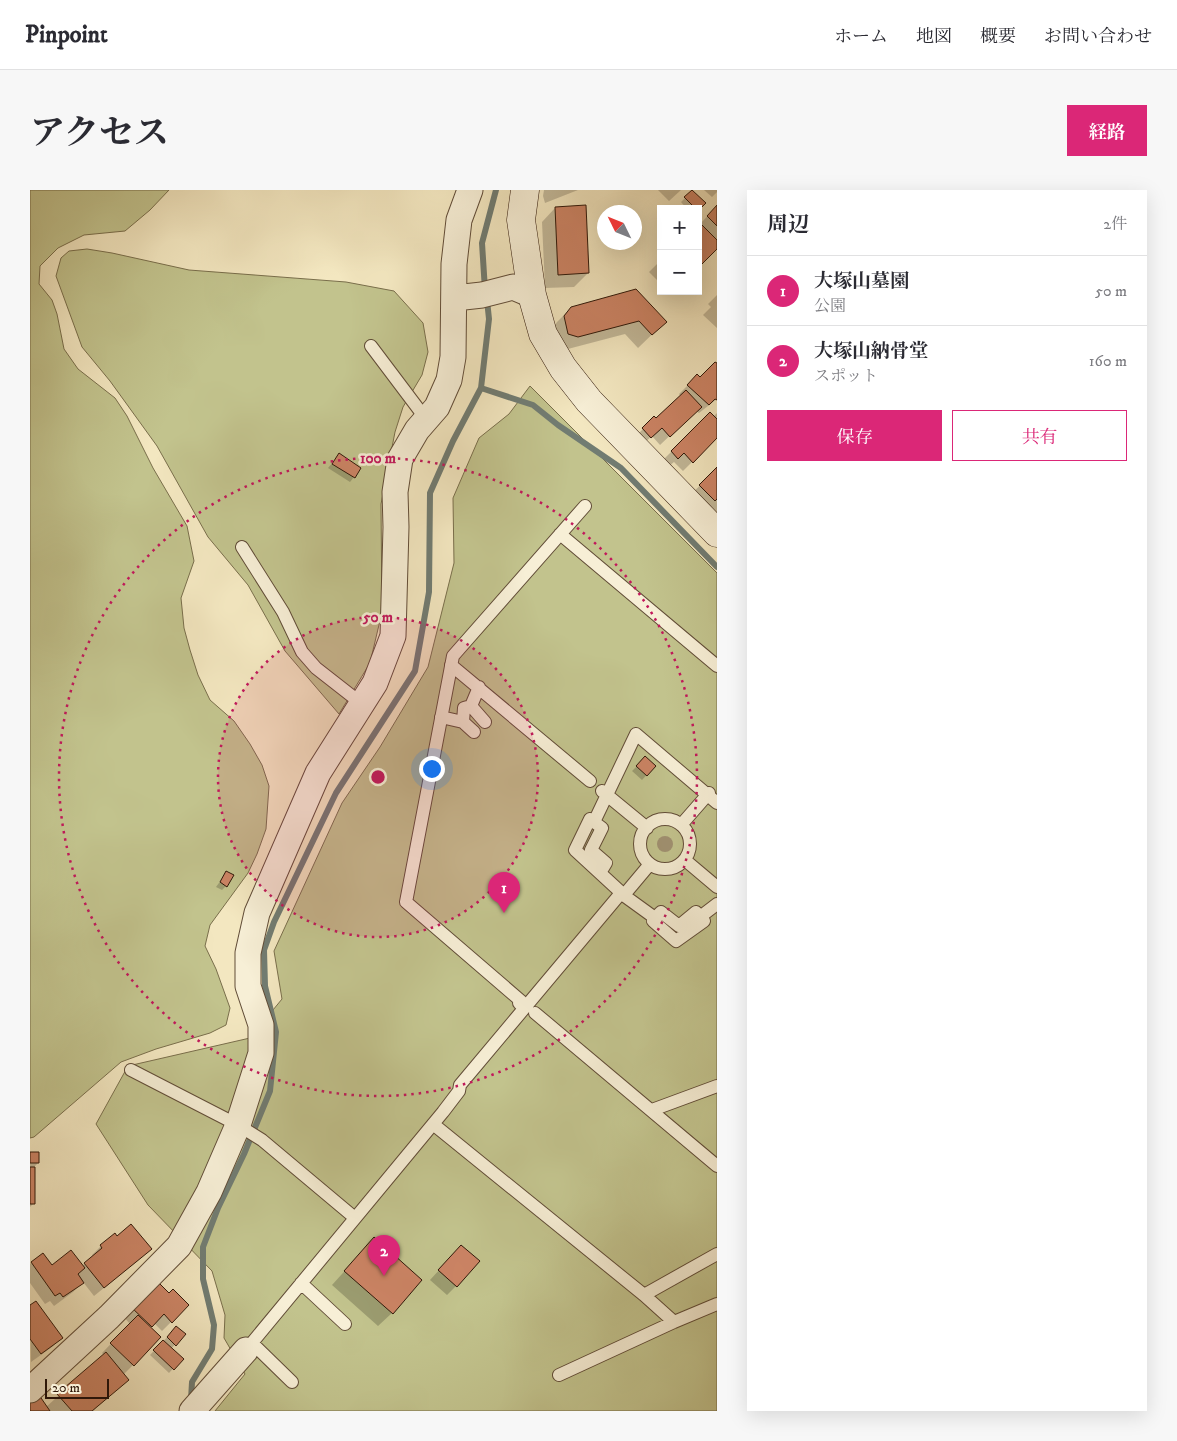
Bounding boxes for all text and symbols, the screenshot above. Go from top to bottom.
text: Pinpoint [25,20,108,50]
text: ホーム [834,26,888,48]
text: 地図 [916,26,952,48]
text: 概要 [980,26,1016,48]
text: お問い合わせ [1044,26,1152,48]
button: 経路 [1067,105,1147,156]
text: アクセス [30,112,169,156]
north arrow [597,205,642,250]
map controls [657,205,702,295]
button: + [657,205,702,250]
text: 周辺 [767,212,809,238]
text: 2件 [1103,214,1127,234]
button: − [657,250,702,295]
text: 大塚山墓園 [814,270,909,293]
text: 1 [780,281,786,301]
text: 50 m [1095,281,1127,301]
text: 公園 [814,296,846,316]
text: 大塚山納骨堂 [814,340,928,363]
text: 2 [779,351,787,371]
text: 160 m [1089,351,1127,371]
text: スポット [814,366,878,386]
button: 保存 [767,410,942,461]
button: 共有 [952,410,1127,461]
text: 100 m [360,449,397,468]
text: 50 m [362,608,394,627]
your location [419,756,445,782]
centre of rings [369,768,387,786]
pin: 1 [488,872,520,913]
pin: 2 [368,1235,400,1276]
scale bar [45,1376,109,1399]
text: 20 m [52,1379,80,1397]

